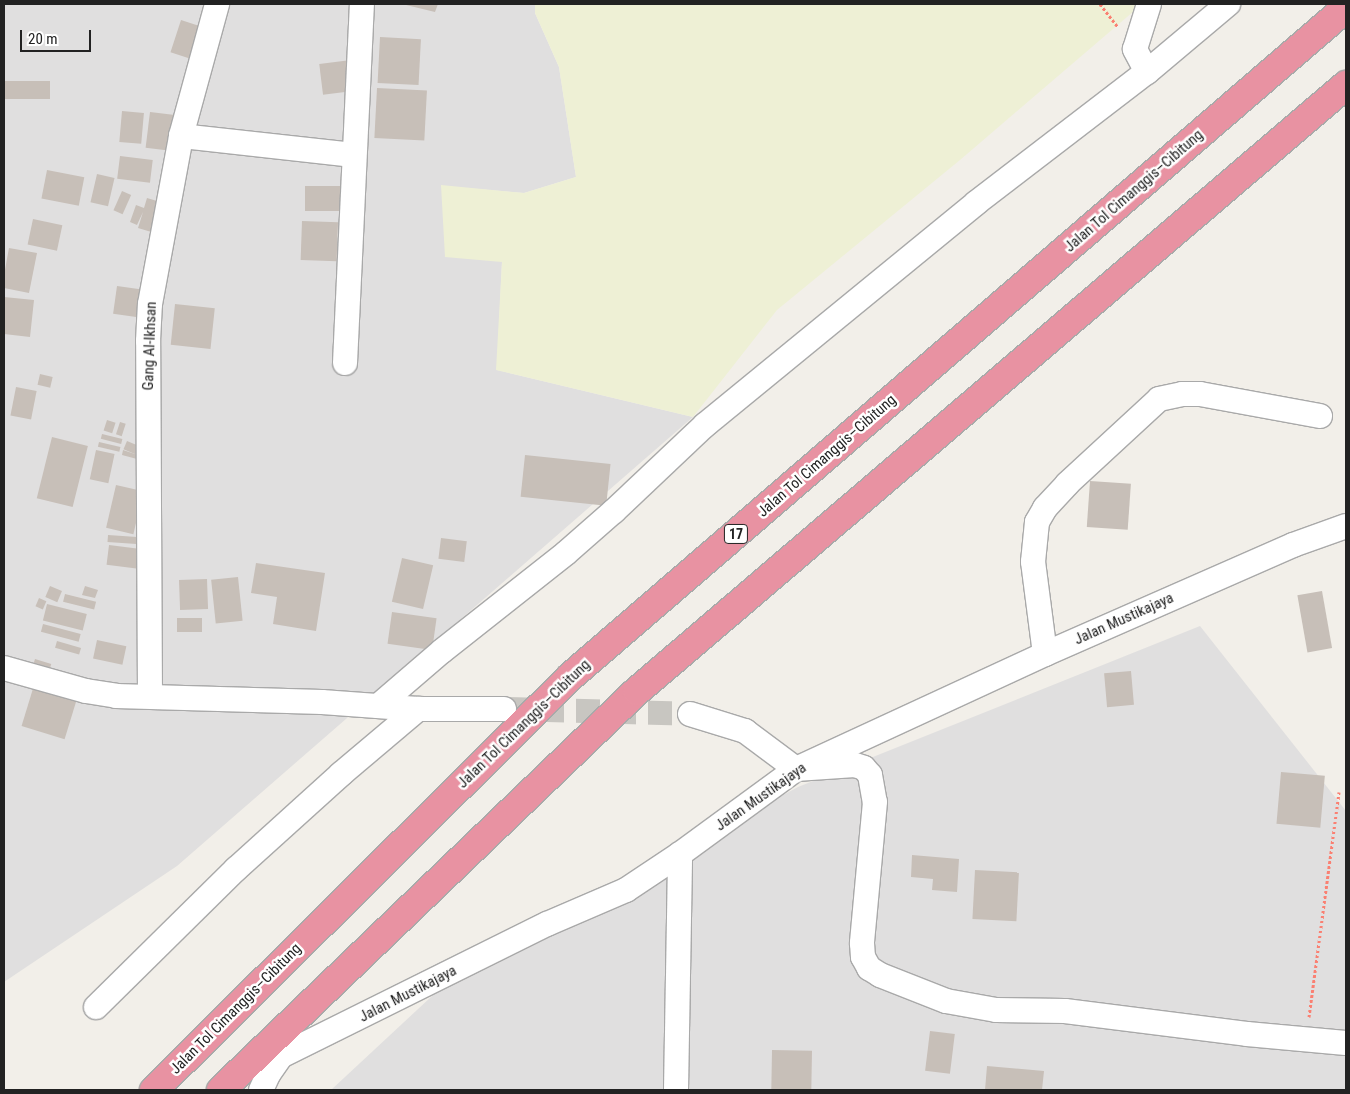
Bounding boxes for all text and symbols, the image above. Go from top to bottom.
scale bar [22,20,94,52]
text: 20 m [28,30,58,48]
street label: Jalan Tol Cimanggis–Cibitung [1061,126,1207,256]
street label: Gang Al-Ikhsan [139,301,161,391]
street label: Jalan Tol Cimanggis–Cibitung [754,391,900,521]
road number: 17 [724,522,748,546]
street label: Jalan Mustikajaya [1072,589,1176,649]
street label: Jalan Tol Cimanggis–Cibitung [454,656,594,792]
street label: Jalan Mustikajaya [712,759,810,835]
street label: Jalan Tol Cimanggis–Cibitung [167,940,305,1078]
street label: Jalan Mustikajaya [356,962,460,1026]

